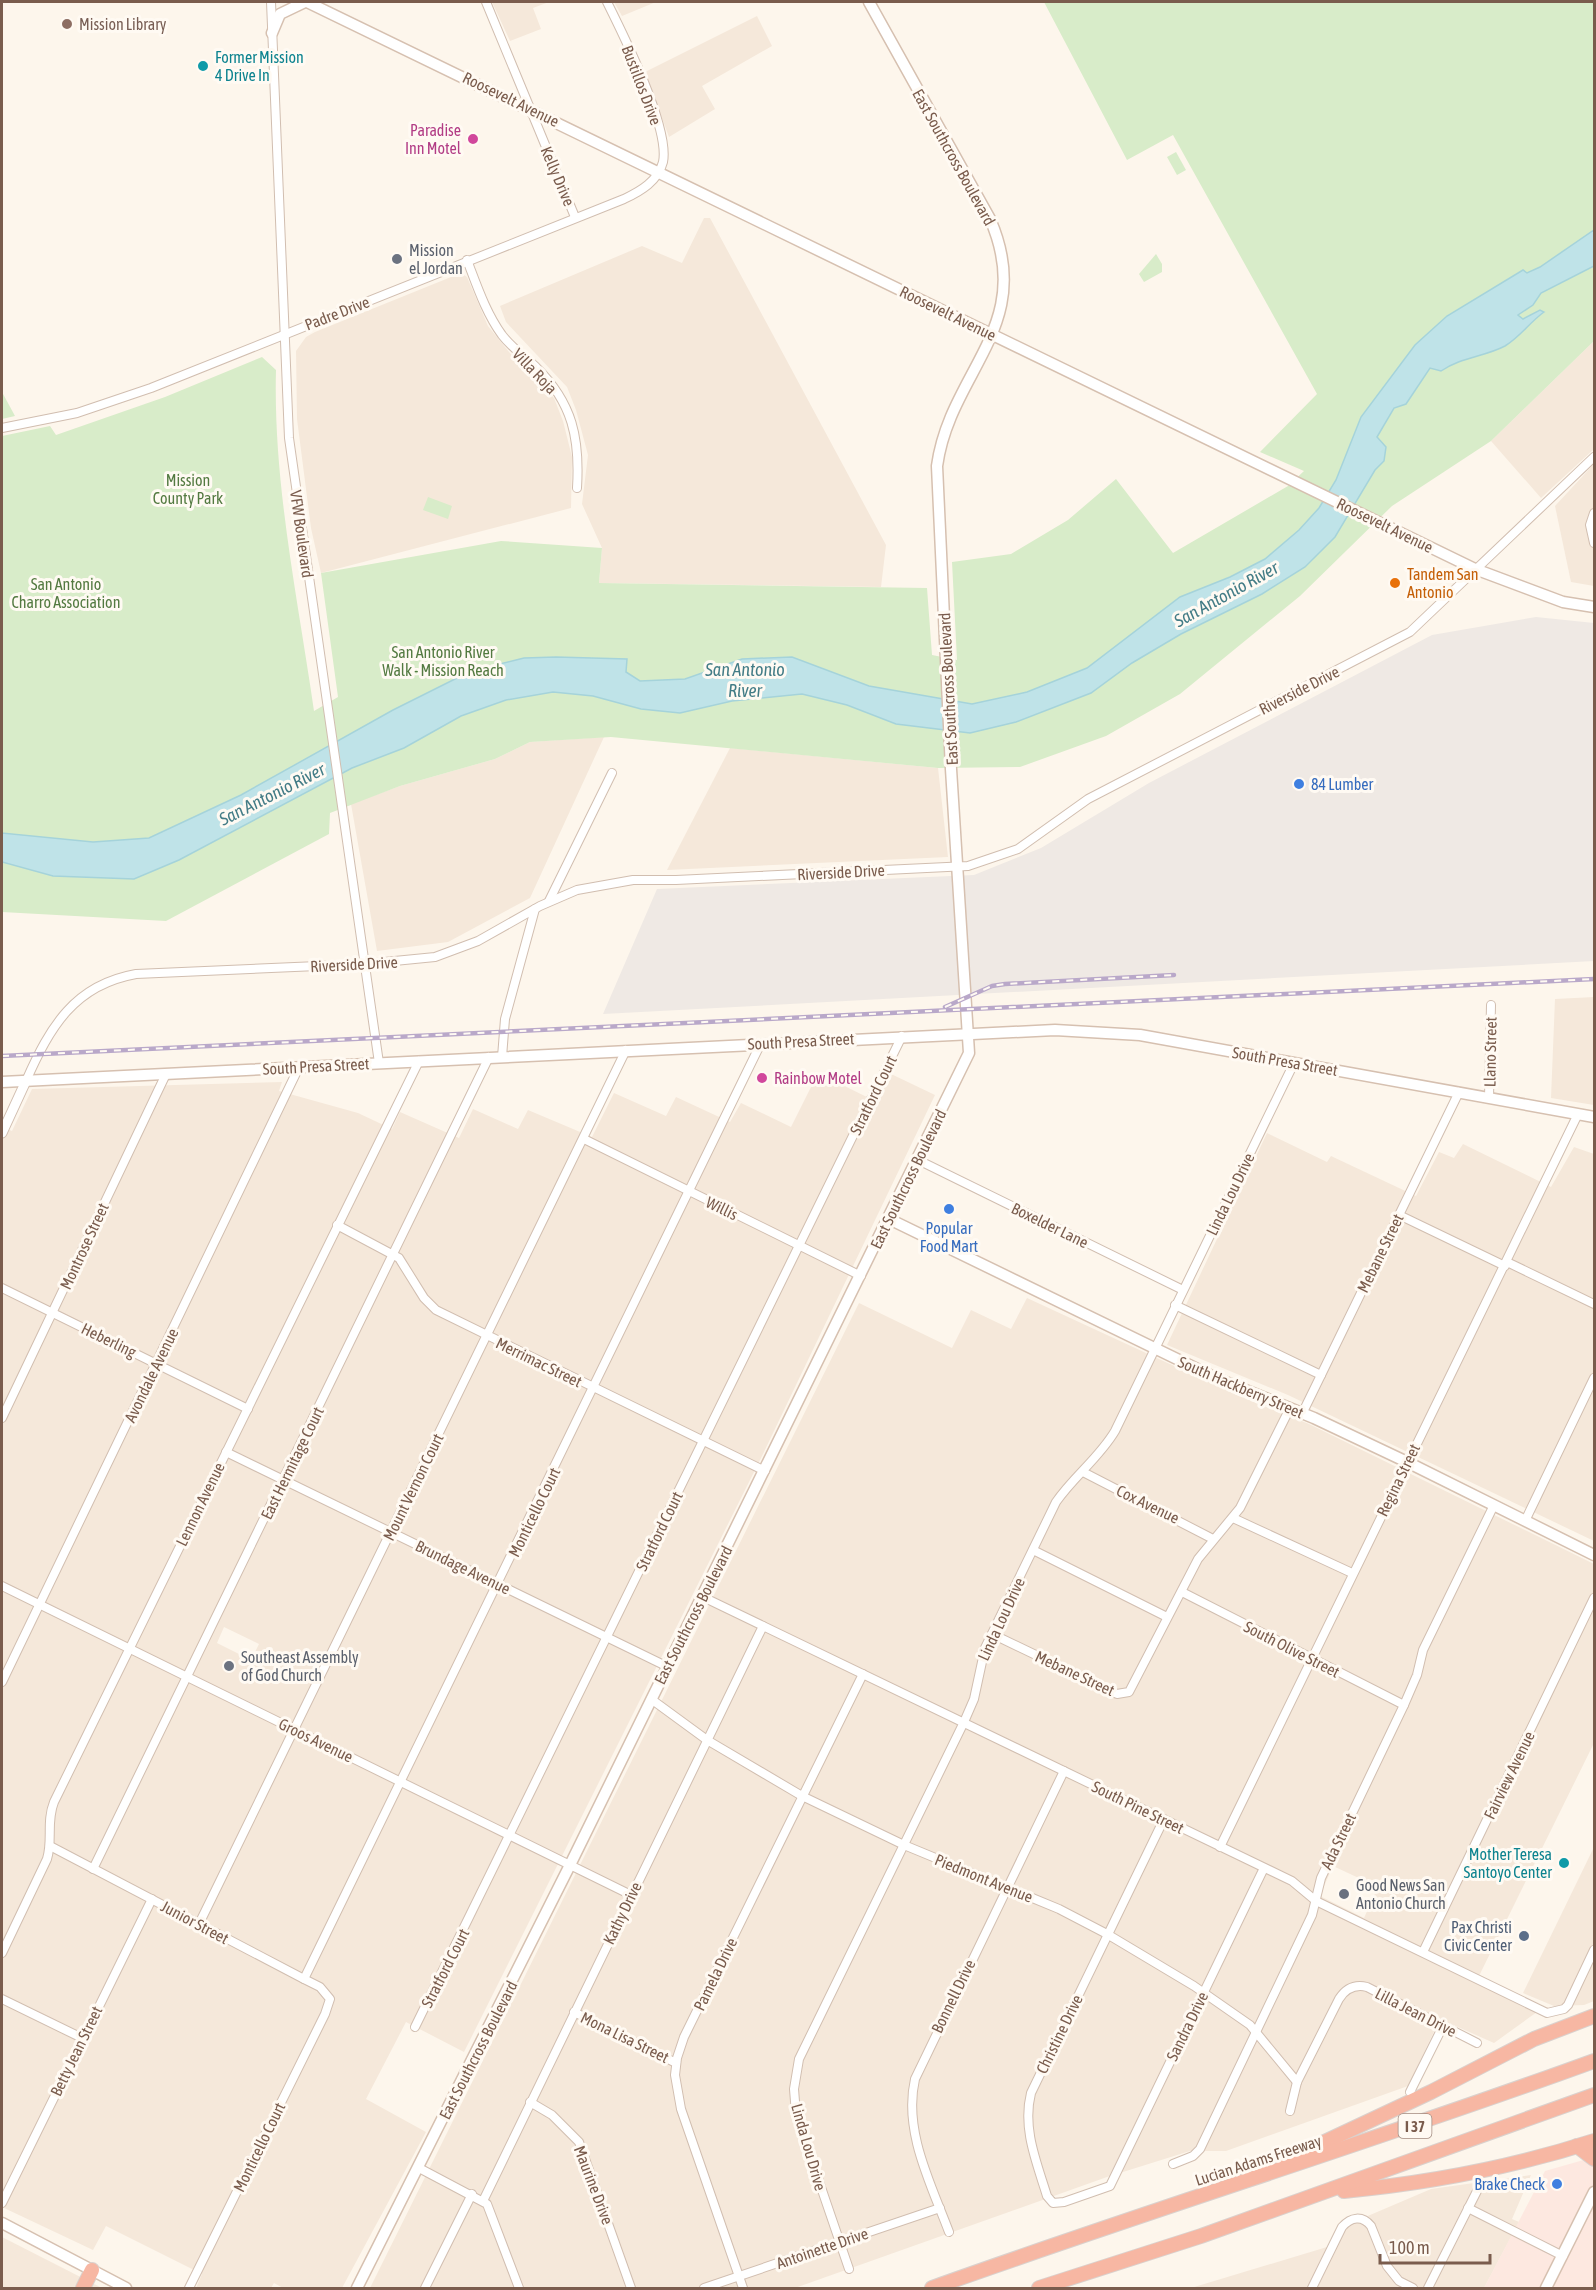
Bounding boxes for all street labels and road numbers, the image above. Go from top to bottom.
street label: Bustillos Drive [619,43,665,127]
street label: Roosevelt Avenue [460,68,562,130]
street label: East Southcross Boulevard [909,86,999,228]
street label: Kelly Drive [536,144,579,209]
street label: Roosevelt Avenue [897,282,999,344]
street label: Padre Drive [302,292,372,334]
street label: Villa Roja [508,345,561,398]
street label: VFW Boulevard [287,489,317,579]
street label: Roosevelt Avenue [1334,494,1436,556]
street label: East Southcross Boulevard [935,612,961,766]
street label: Riverside Drive [1256,662,1342,718]
street label: Riverside Drive [797,861,885,883]
street label: Riverside Drive [310,953,398,975]
street label: Llano Street [1480,1016,1500,1087]
street label: South Presa Street [747,1029,855,1053]
street label: South Presa Street [1231,1043,1339,1079]
street label: Stratford Court [846,1052,900,1138]
street label: South Presa Street [262,1054,370,1078]
street label: East Southcross Boulevard [866,1106,950,1252]
street label: Linda Lou Drive [1202,1150,1258,1238]
street label: Willis [703,1193,741,1223]
street label: Boxelder Lane [1009,1199,1091,1251]
street label: Montrose Street [56,1200,112,1292]
street label: Mebane Street [1353,1210,1407,1295]
street label: Heberling [78,1319,139,1362]
street label: Avondale Avenue [120,1325,182,1425]
street label: Merrimac Street [493,1333,585,1391]
street label: South Hackberry Street [1175,1352,1307,1423]
street label: East Hermitage Court [257,1403,328,1523]
street label: Mount Vernon Court [379,1430,447,1543]
street label: Regina Street [1373,1441,1424,1520]
street label: Lennon Avenue [172,1459,228,1549]
street label: Monticello Court [505,1464,564,1560]
street label: Cox Avenue [1114,1481,1182,1527]
street label: Stratford Court [632,1488,686,1574]
street label: Brundage Avenue [412,1536,513,1599]
street label: East Southcross Boulevard [650,1543,736,1687]
street label: Linda Lou Drive [974,1575,1028,1663]
street label: South Olive Street [1241,1617,1343,1681]
street label: Mebane Street [1033,1647,1118,1699]
street label: Groos Avenue [276,1714,356,1766]
street label: Fairview Avenue [1480,1728,1538,1822]
street label: South Pine Street [1089,1777,1187,1837]
street label: Ada Street [1317,1810,1359,1872]
street label: Piedmont Avenue [932,1850,1036,1906]
street label: Kathy Drive [599,1879,646,1948]
street label: Junior Street [158,1897,232,1947]
street label: Stratford Court [417,1925,473,2010]
street label: Pamela Drive [690,1935,740,2013]
street label: Bonnell Drive [927,1956,979,2036]
street label: East Southcross Boulevard [435,1978,521,2122]
street label: Lilla Jean Drive [1372,1984,1460,2040]
street label: Sandra Drive [1163,1989,1211,2063]
street label: Christine Drive [1032,1992,1086,2076]
street label: Betty Jean Street [46,2003,107,2099]
street label: Mona Lisa Street [578,2008,672,2066]
street label: Monticello Court [230,2099,289,2195]
street label: Linda Lou Drive [788,2101,830,2193]
road number: I 37 [1398,2114,1432,2138]
street label: Lucian Adams Freeway [1193,2131,1324,2190]
street label: Maurine Drive [571,2143,617,2227]
street label: Antoinette Drive [774,2224,870,2272]

